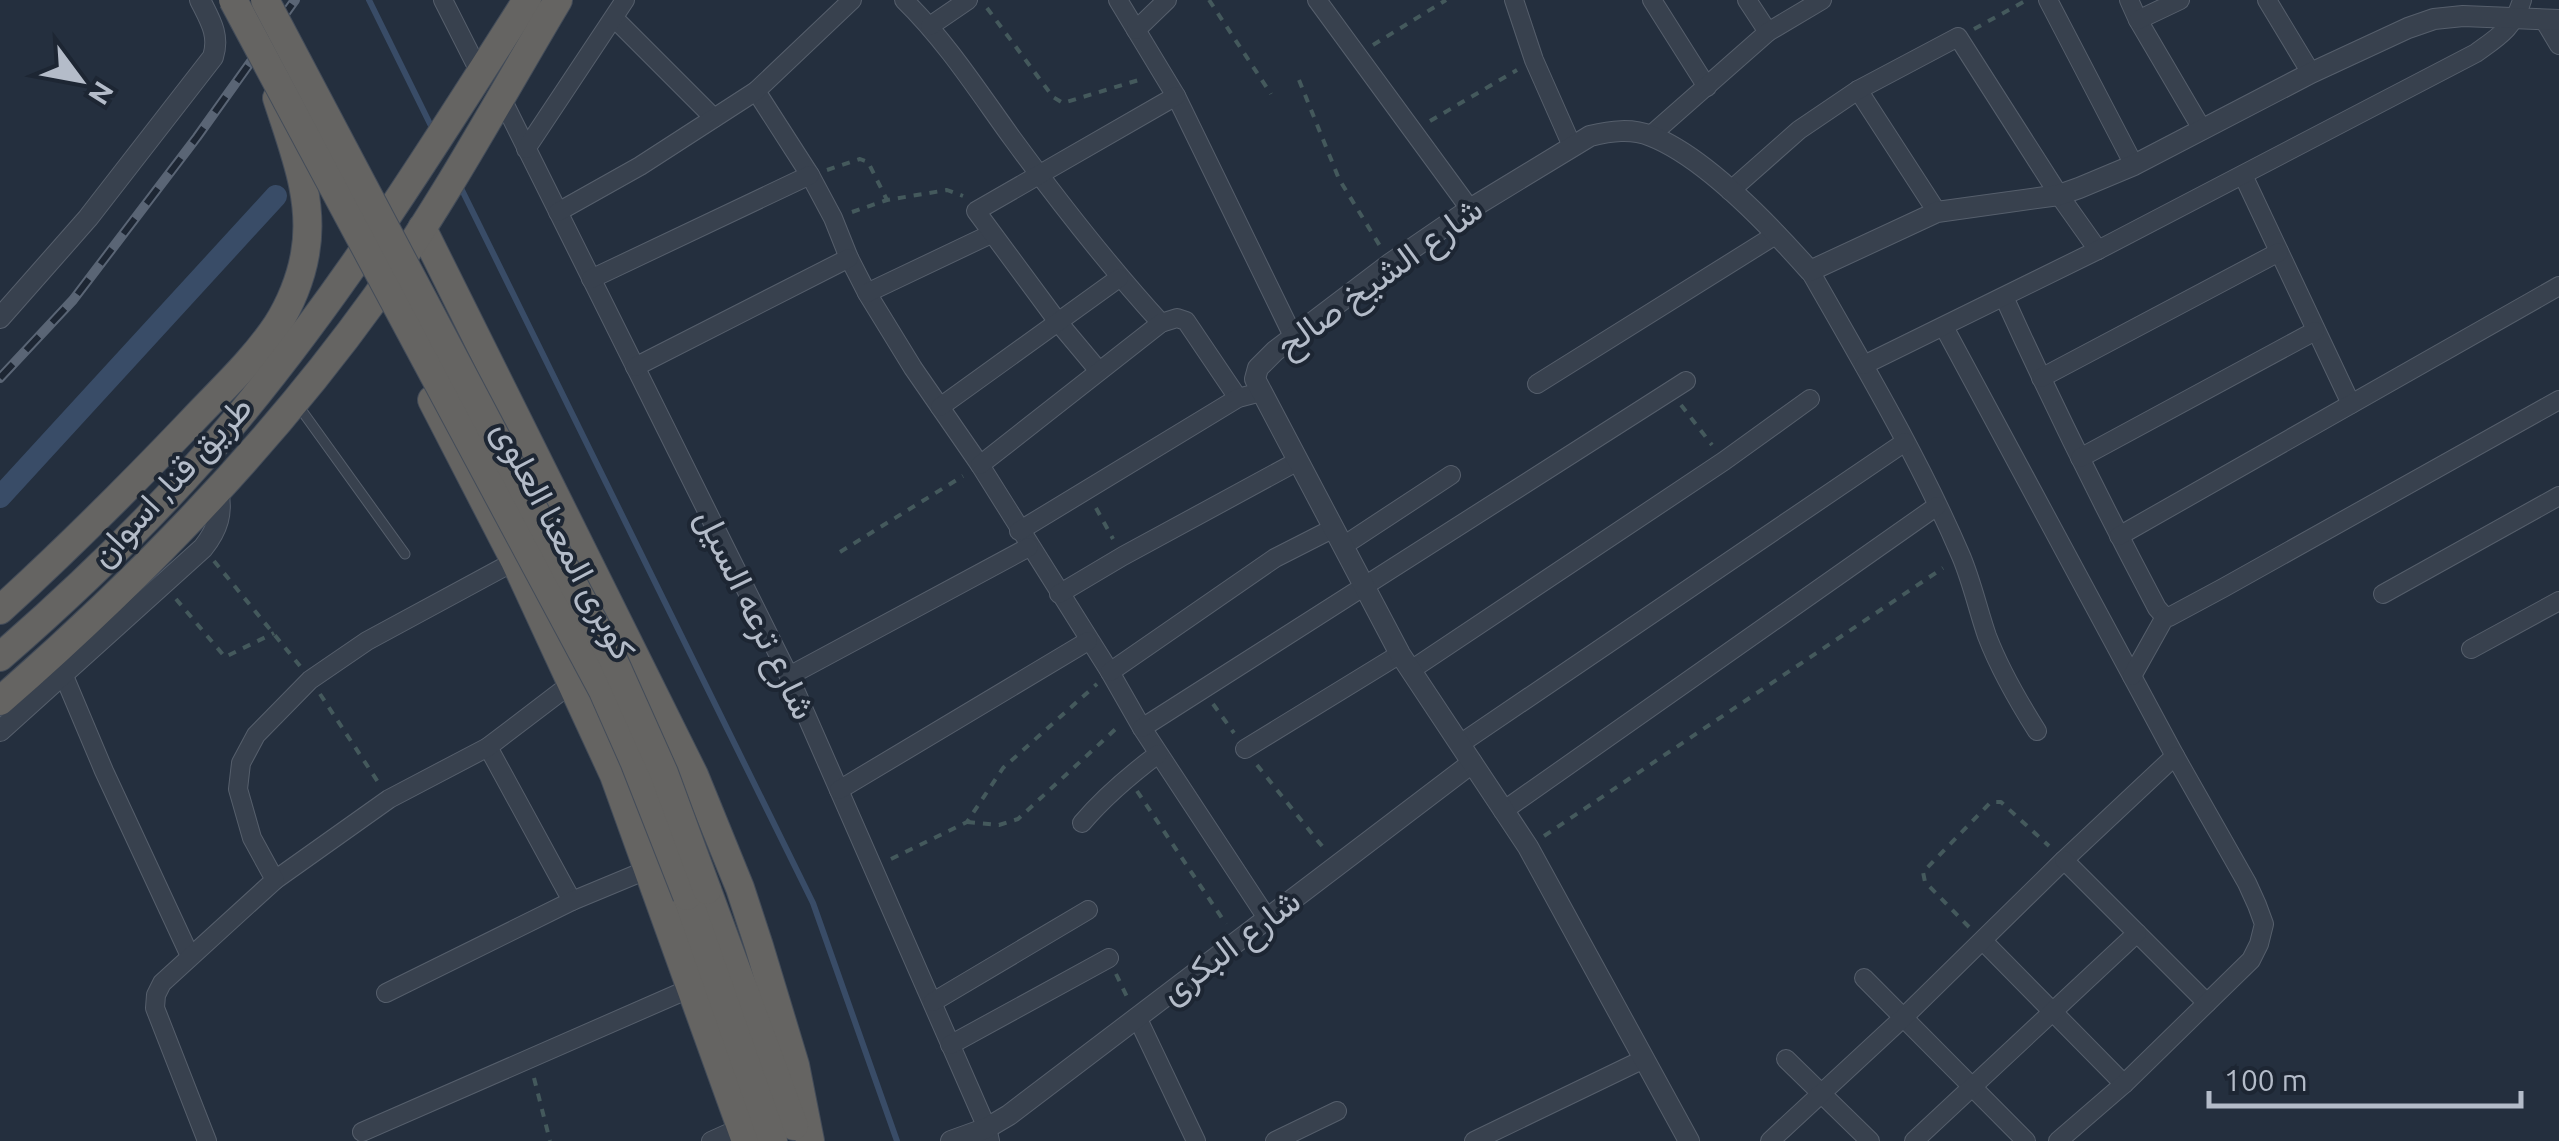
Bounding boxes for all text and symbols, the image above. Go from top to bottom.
north arrow [30,30,130,130]
text: N [83,76,120,111]
street label: شارع الشيخ صالح [1267,188,1492,369]
street label: طريق قنا, اسوان [81,387,262,576]
street label: كوبرى المعنا العلوى [482,413,645,667]
street label: شارع ترعه السيل [684,502,825,728]
street label: شارع البكرى [1152,880,1310,1015]
scale bar [2209,1046,2522,1108]
text: 100 m [2224,1063,2308,1097]

